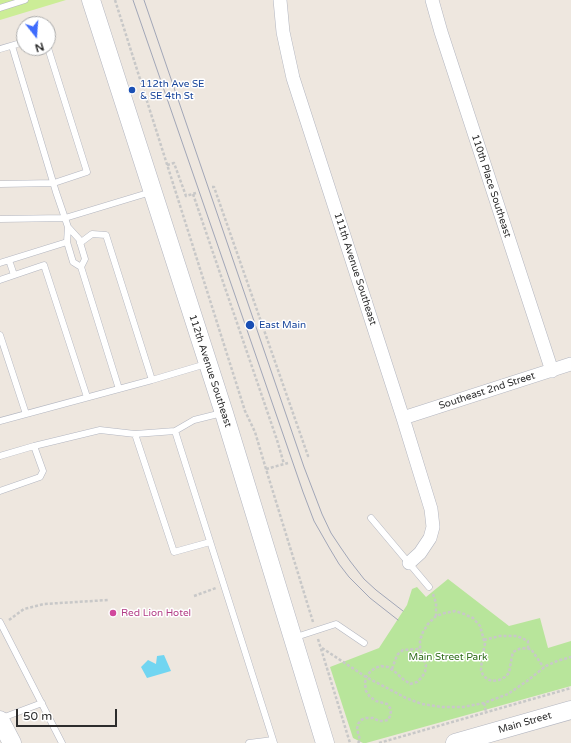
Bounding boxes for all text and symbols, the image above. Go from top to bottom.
north arrow [16,16,56,56]
text: N [33,39,45,55]
place label: 112th Ave SE & SE 4th St [140,78,204,102]
marker: 112th Ave SE & SE 4th St [127,85,137,95]
street label: 110th Place Southeast [469,133,513,239]
street label: 111th Avenue Southeast [331,211,379,327]
street label: 112th Avenue Southeast [186,313,234,429]
marker: East Main [244,319,256,331]
place label: East Main [259,319,306,331]
street label: Southeast 2nd Street [437,370,537,412]
place label: Red Lion Hotel [121,607,191,619]
marker: Red Lion Hotel [108,608,118,618]
park label: Main Street Park [409,651,487,663]
scale bar [18,701,119,727]
text: 50 m [23,709,52,723]
street label: Main Street [497,710,553,736]

